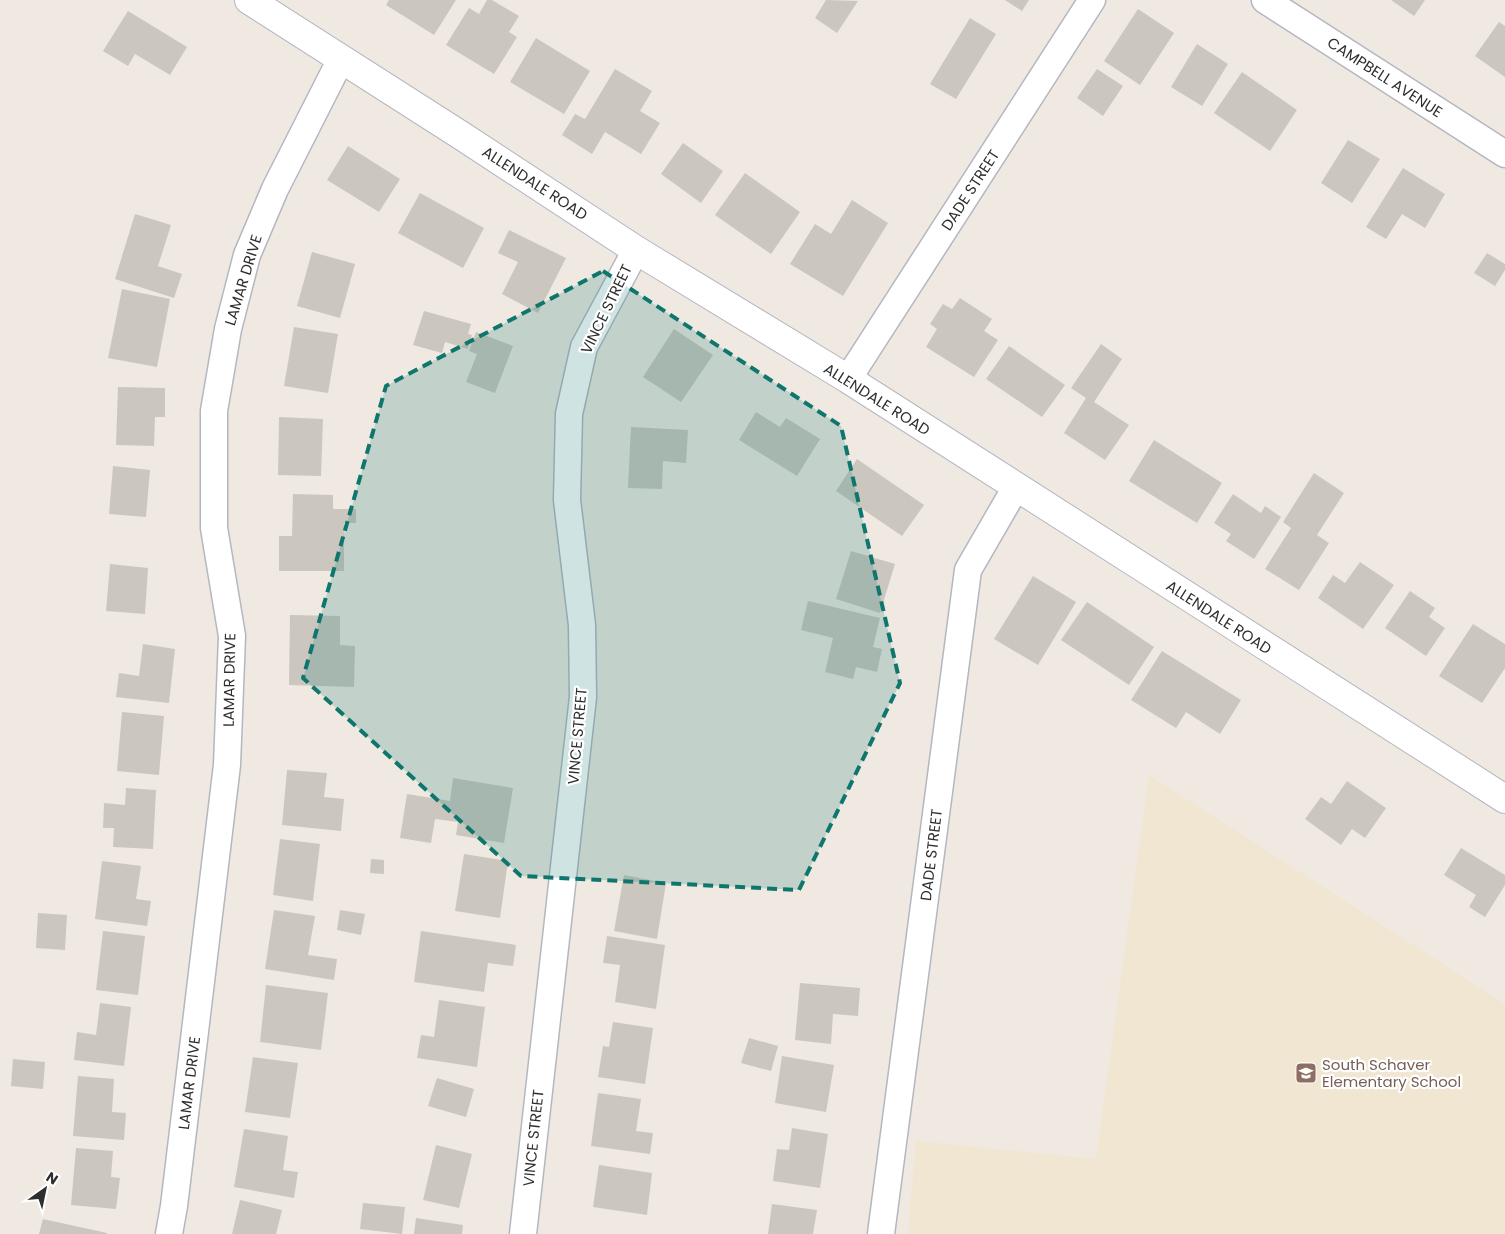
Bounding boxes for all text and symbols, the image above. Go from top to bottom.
street label: CAMPBELL AVENUE [1323,32,1447,122]
street label: ALLENDALE ROAD [478,141,592,225]
street label: DADE STREET [936,145,1004,235]
street label: LAMAR DRIVE [219,232,267,328]
street label: VINCE STREET [575,261,637,357]
street label: ALLENDALE ROAD [820,358,934,440]
street label: ALLENDALE ROAD [1162,575,1276,659]
street label: LAMAR DRIVE [218,633,240,727]
street label: VINCE STREET [562,687,592,785]
street label: DADE STREET [915,808,947,902]
street label: LAMAR DRIVE [173,1035,205,1131]
place label: South Schaver Elementary School [1322,1054,1461,1092]
school or university icon: South Schaver Elementary School [1294,1061,1318,1085]
street label: VINCE STREET [517,1089,549,1187]
north arrow [20,1164,70,1214]
text: N [42,1167,62,1189]

